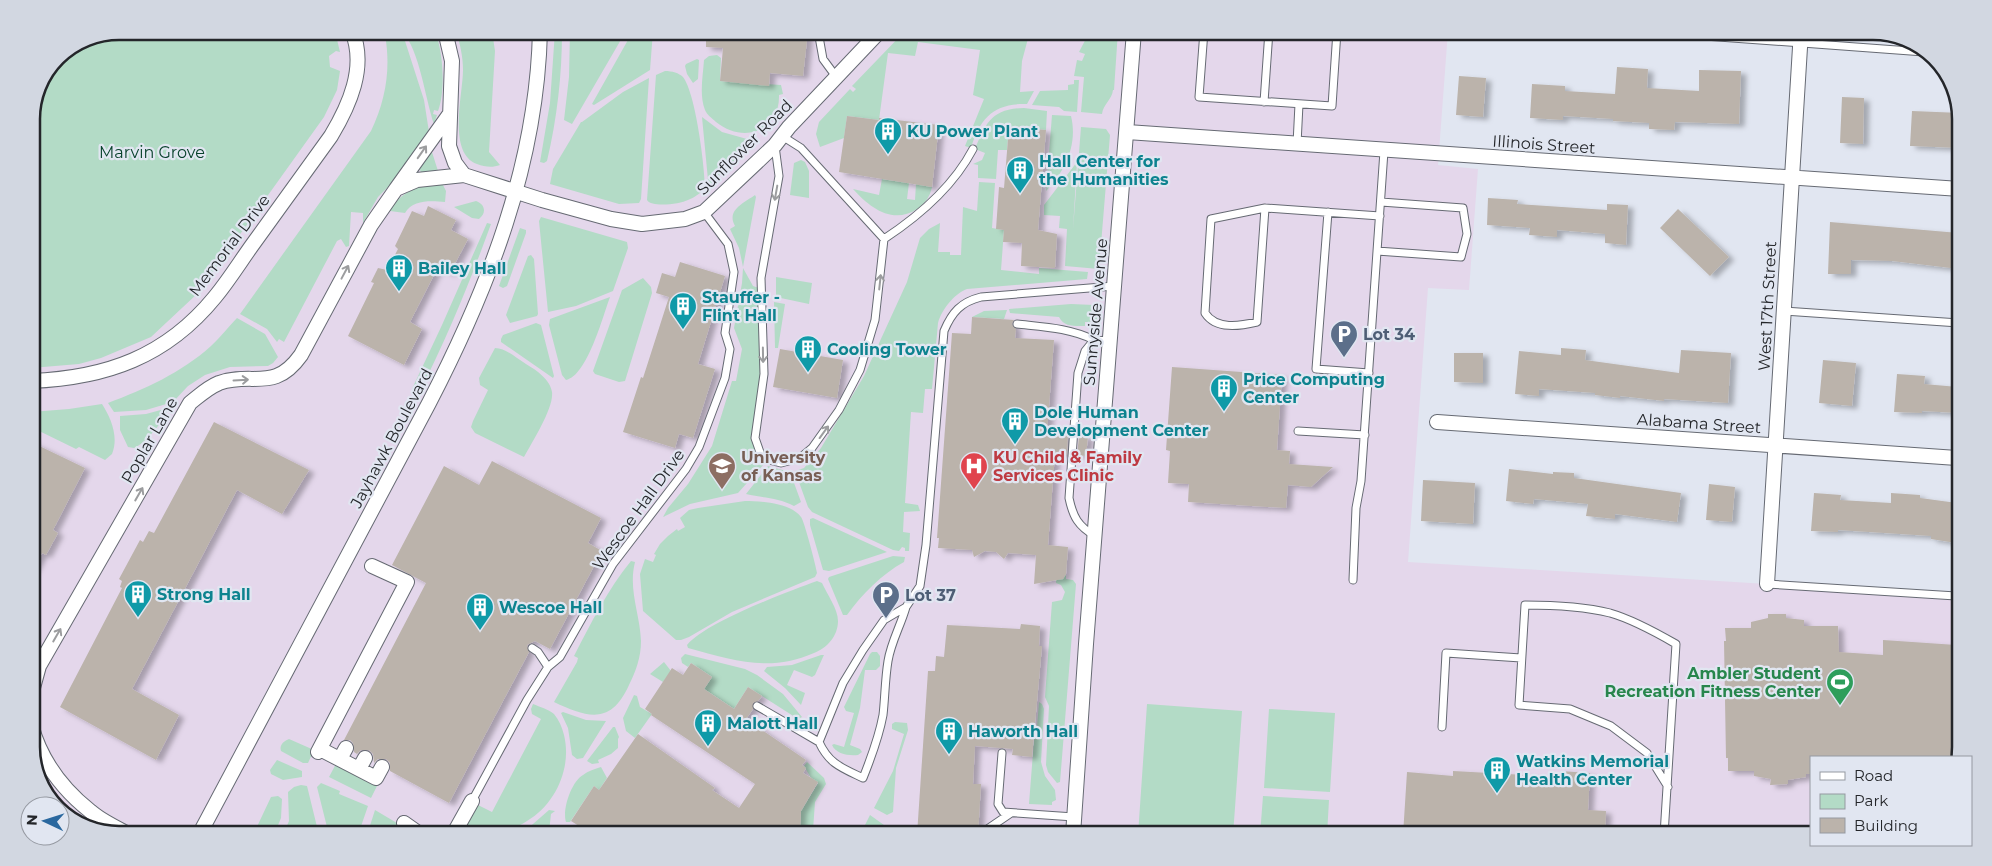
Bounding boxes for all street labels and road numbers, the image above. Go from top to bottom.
street label: Sunflower Road [693,96,796,199]
street label: Illinois Street [1492,131,1597,158]
street label: Memorial Drive [185,191,274,300]
street label: Sunnyside Avenue [1080,238,1111,386]
street label: West 17th Street [1755,240,1780,371]
street label: Jayhawk Boulevard [346,365,436,512]
street label: Poplar Lane [117,394,182,487]
street label: Alabama Street [1636,410,1762,437]
street label: Wescoe Hall Drive [588,445,688,573]

